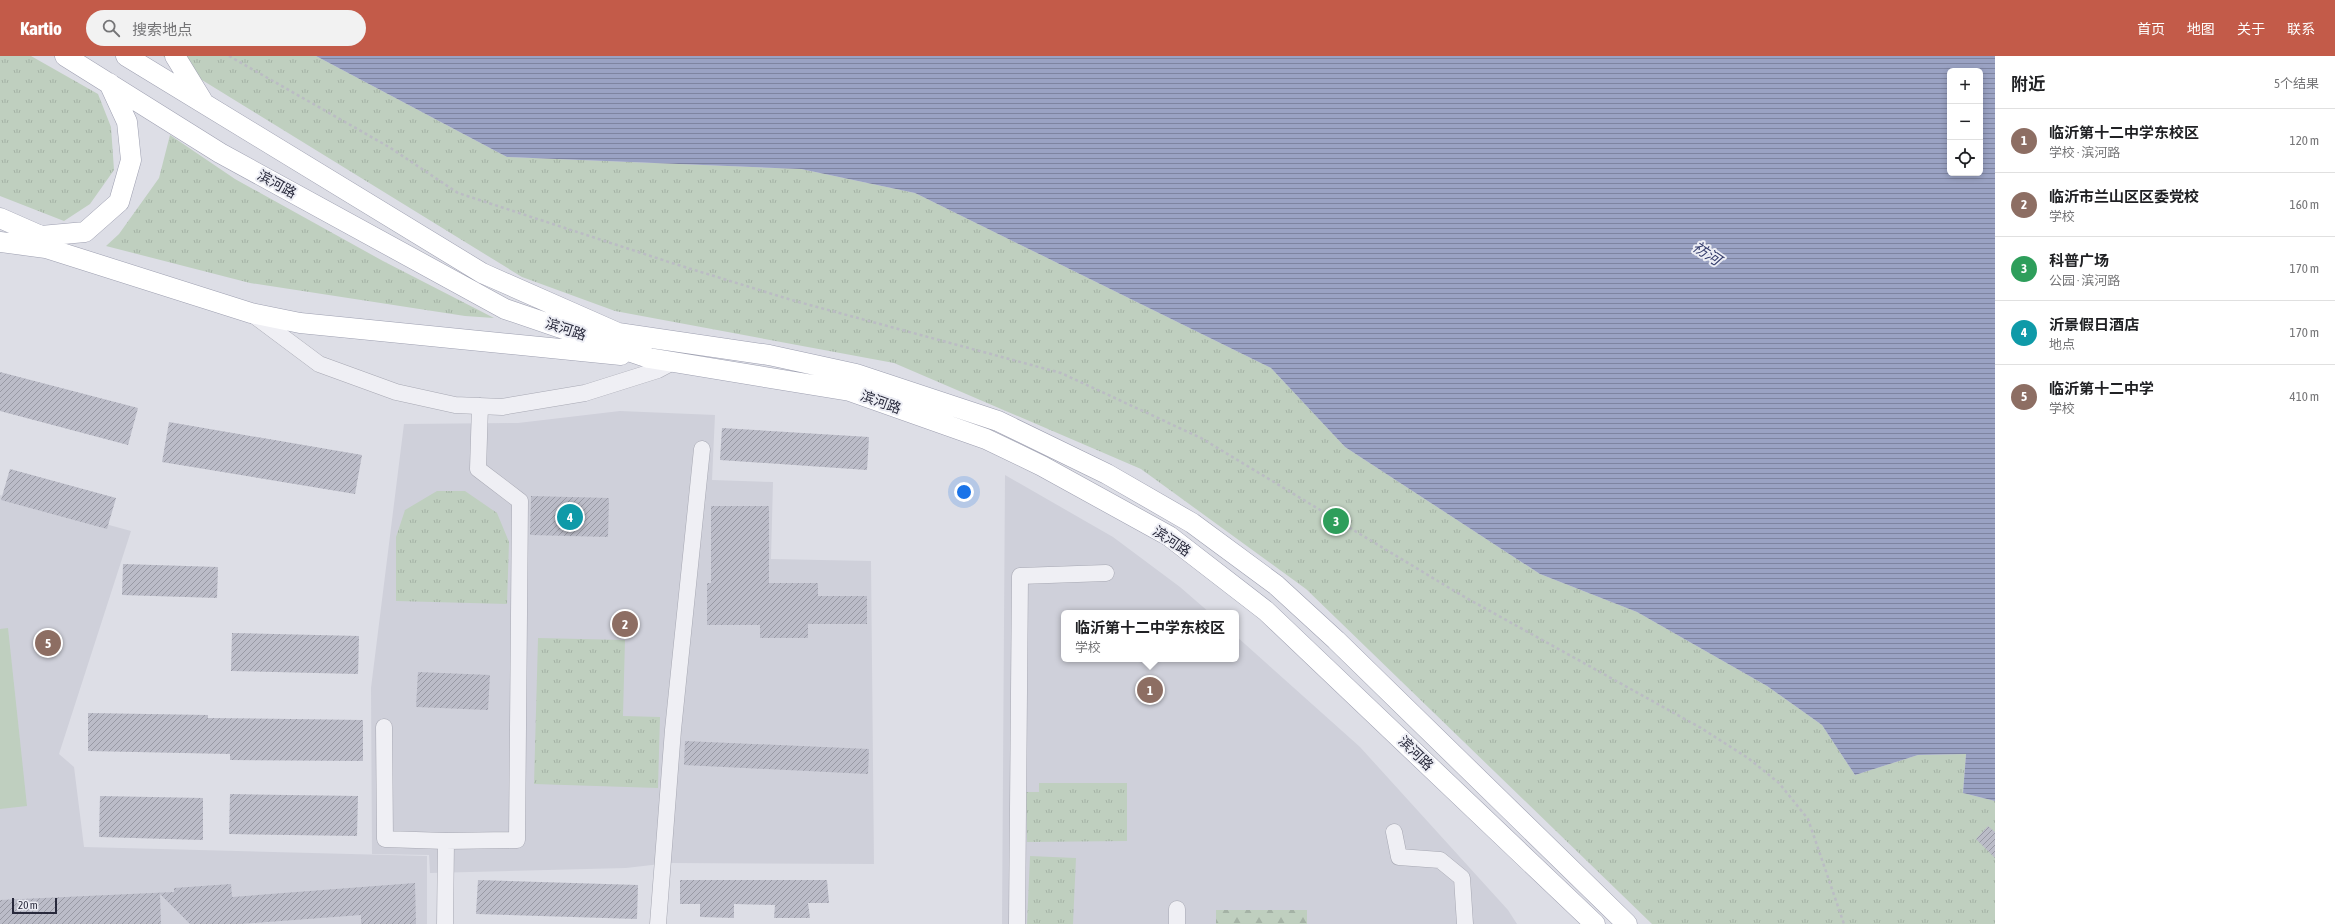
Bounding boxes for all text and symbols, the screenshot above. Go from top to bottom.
search box [86,10,366,46]
text: Kartio [20,17,62,39]
icon: search [100,17,122,39]
text: 搜索地点 [132,21,192,38]
text: 首页 [2137,21,2165,37]
text: 地图 [2187,21,2215,37]
text: 关于 [2237,21,2265,37]
text: 联系 [2287,21,2315,37]
map controls [1947,68,1983,176]
button: + [1947,68,1983,104]
text: 附近 [2011,74,2045,94]
text: 5个结果 [2274,76,2319,91]
button: − [1947,104,1983,140]
text: 临沂第十二中学东校区 [2049,124,2199,141]
text: 1 [2021,133,2027,148]
text: 120 m [2290,133,2319,148]
button: locate [1947,140,1983,176]
text: 学校 · 滨河路 [2049,145,2120,160]
street label: 滨河路 [255,167,299,201]
text: 临沂市兰山区区委党校 [2049,188,2199,205]
text: 2 [2021,197,2027,212]
text: 160 m [2290,197,2319,212]
text: 学校 [2049,209,2075,224]
water label: 祊河 [1690,238,1727,270]
text: 科普广场 [2049,252,2109,269]
text: 3 [2021,261,2027,276]
text: 170 m [2290,261,2319,276]
text: 公园 · 滨河路 [2049,273,2120,288]
street label: 滨河路 [544,315,588,343]
text: 沂景假日酒店 [2049,316,2139,333]
text: 4 [2021,325,2027,340]
text: 170 m [2290,325,2319,340]
text: 地点 [2049,337,2075,352]
text: 临沂第十二中学 [2049,380,2154,397]
street label: 滨河路 [859,387,903,417]
text: 5 [2021,389,2027,404]
text: 410 m [2290,389,2319,404]
text: 学校 [2049,401,2075,416]
your location [954,482,974,502]
pin: 4 [557,502,583,532]
pin: 3 [1323,506,1349,536]
street label: 滨河路 [1150,523,1194,559]
pin: 2 [612,609,638,639]
popup [1061,610,1239,662]
text: 临沂第十二中学东校区 [1075,619,1225,636]
pin: 5 [35,628,61,658]
text: 学校 [1075,640,1101,655]
pin: 1 [1137,675,1163,705]
street label: 滨河路 [1395,733,1437,773]
scale bar [12,896,57,915]
text: 20 m [18,899,38,911]

